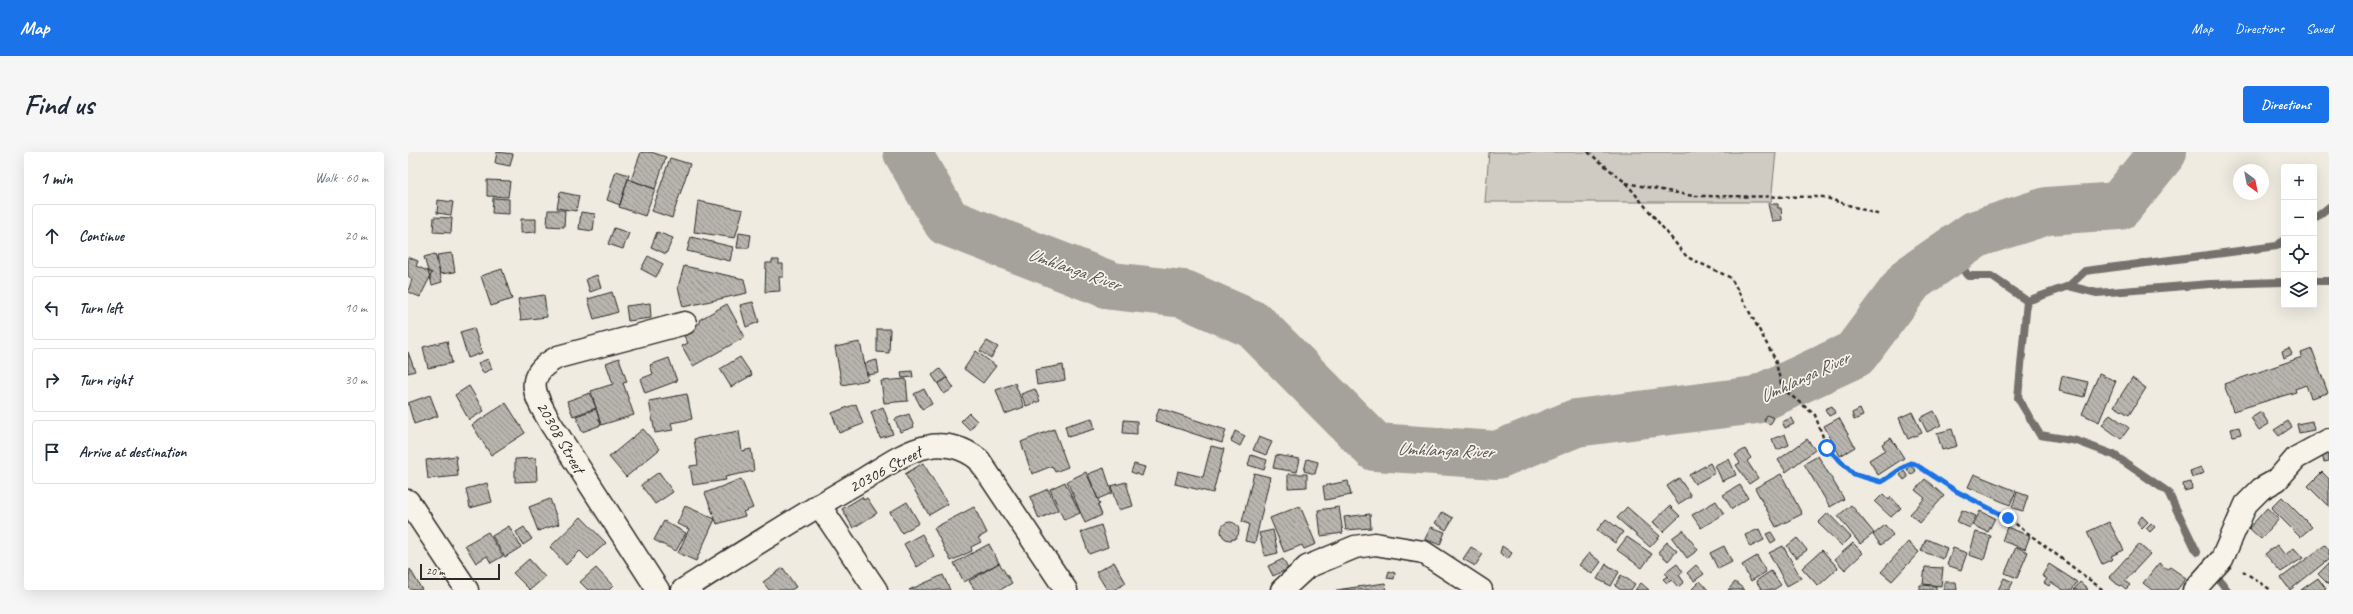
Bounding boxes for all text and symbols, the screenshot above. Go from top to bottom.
text: Map [20,16,50,40]
text: Map [2192,20,2213,37]
text: Directions [2235,20,2284,37]
text: Saved [2306,20,2333,37]
button: Directions [2243,86,2329,123]
text: Find us [24,87,94,122]
north arrow [2233,164,2269,200]
map controls [2281,164,2317,308]
button: + [2281,164,2317,200]
text: 1 min [40,168,73,189]
text: Walk · 60 m [315,170,368,186]
button: − [2281,200,2317,236]
icon: ahead [41,225,63,247]
text: Continue [79,227,124,246]
text: 20 m [345,228,367,244]
button: locate [2281,236,2317,272]
water label: Umhlanga River [1025,243,1126,296]
button: layers [2281,272,2317,308]
icon: left [41,297,63,319]
text: Turn left [79,299,122,318]
text: 10 m [345,300,367,316]
water label: Umhlanga River [1756,345,1855,407]
icon: right [41,369,63,391]
text: Turn right [79,371,132,390]
text: 30 m [345,372,367,388]
street label: 20308 Street [532,398,591,479]
water label: Umhlanga River [1397,437,1497,463]
route start [1818,439,1836,457]
street label: 20306 Street [845,440,927,497]
icon: arrive [41,441,63,463]
text: Arrive at destination [79,443,186,462]
route end [1999,509,2017,527]
scale bar [420,562,500,581]
text: 20 m [426,564,445,578]

